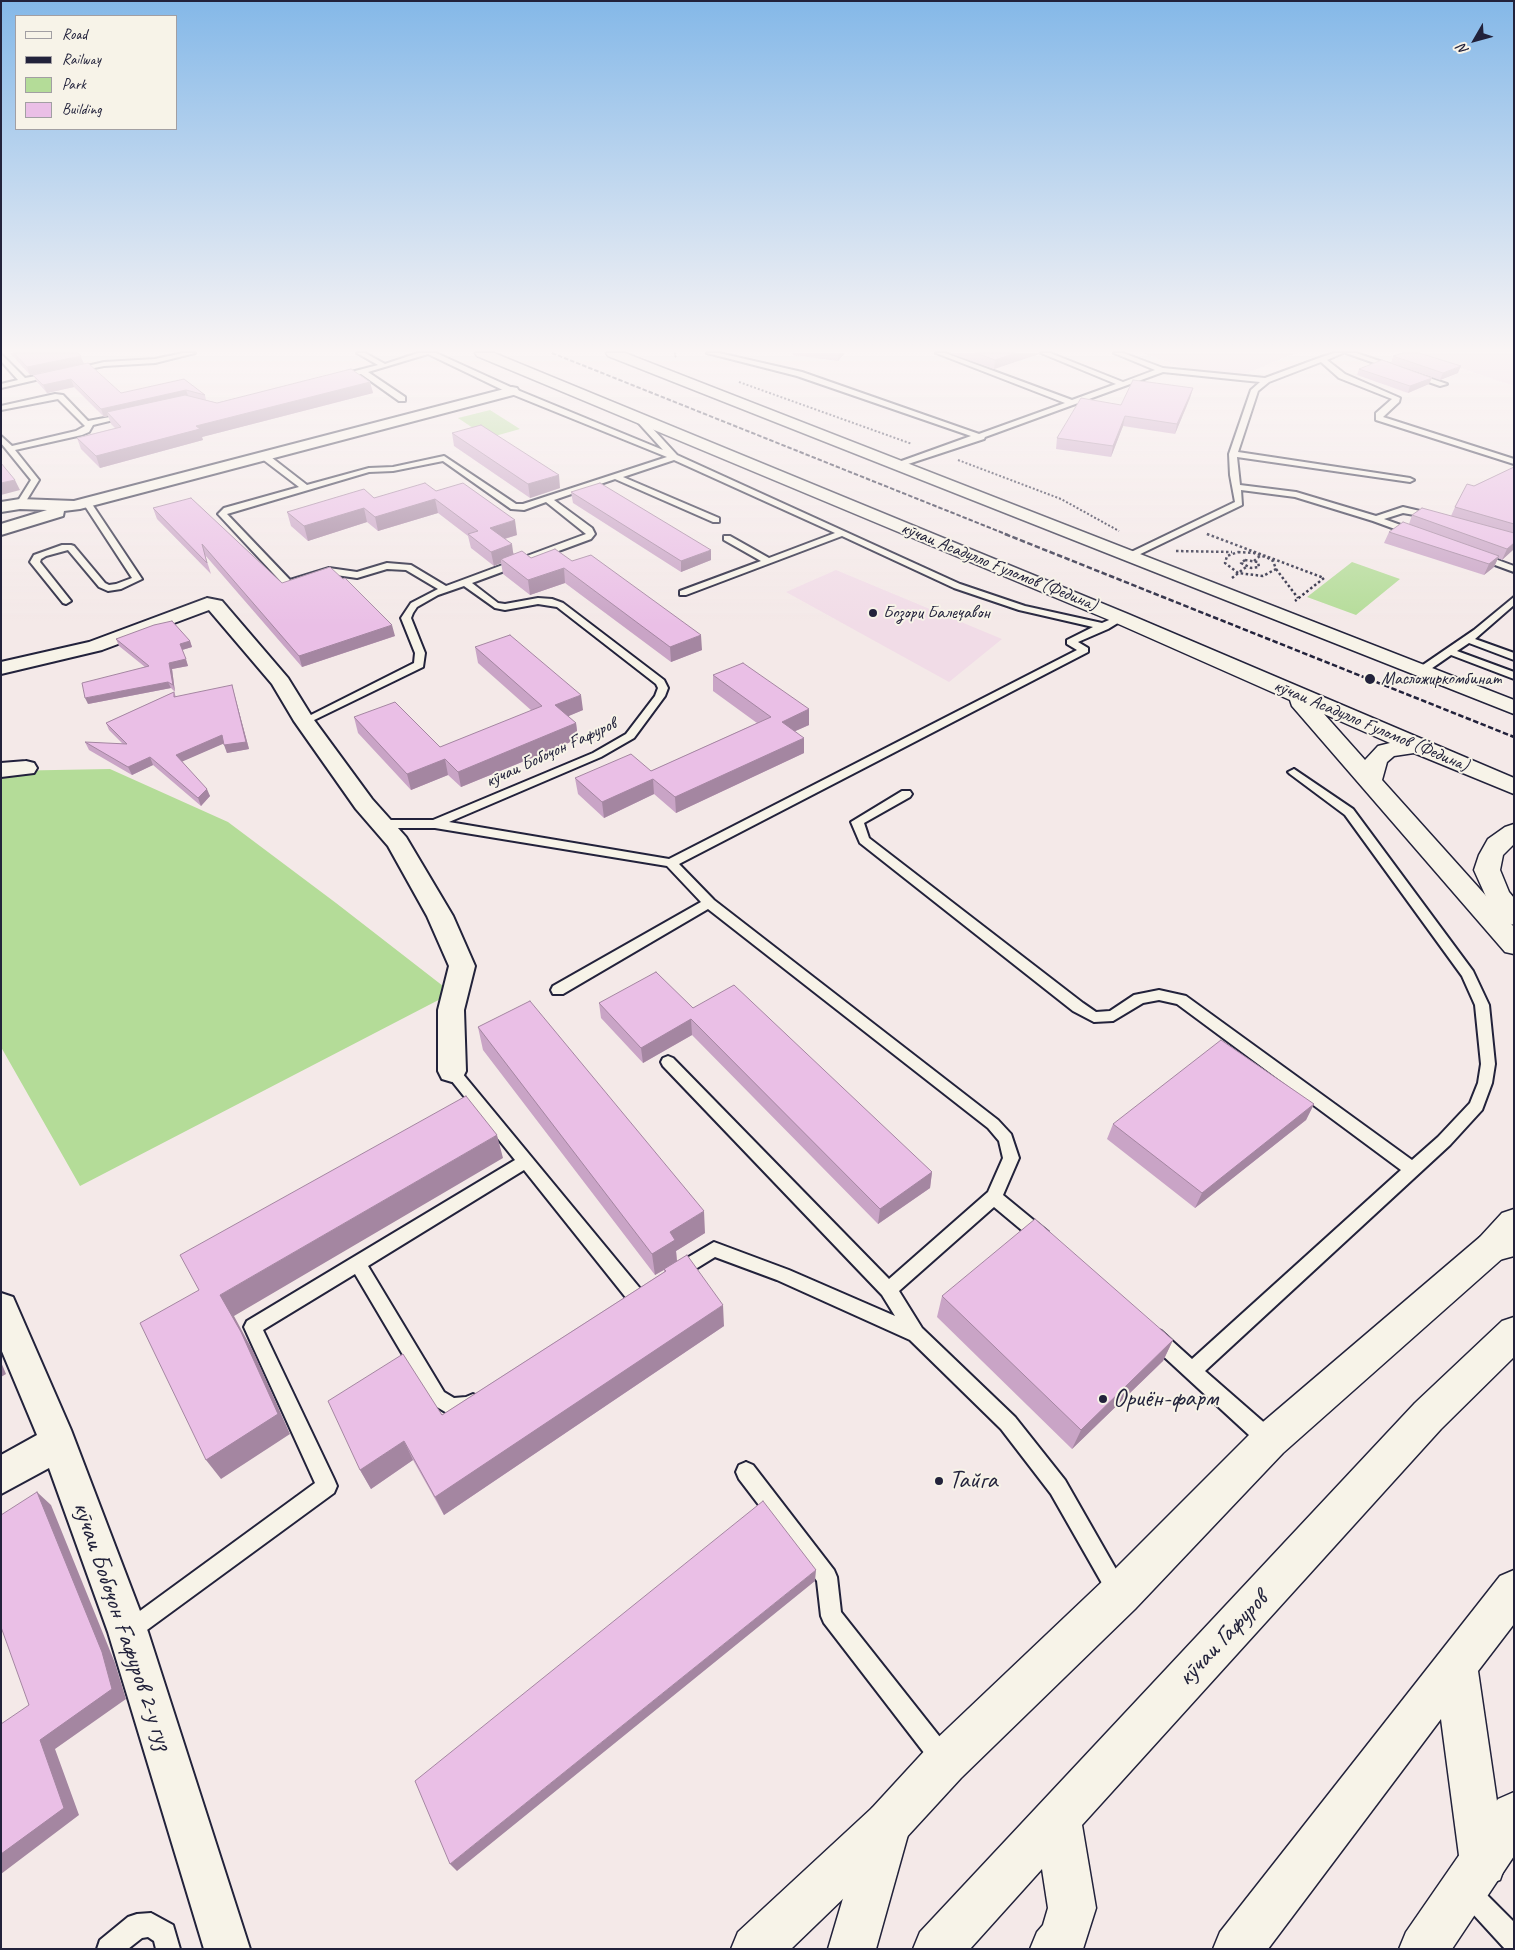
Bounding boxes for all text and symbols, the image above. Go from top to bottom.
legend [15,15,178,130]
north arrow [1450,15,1500,65]
text: Road [62,25,87,44]
text: N [1453,41,1472,58]
text: Railway [62,50,101,69]
text: Park [62,75,86,94]
text: Building [62,100,101,119]
street label: кӯчаи Асадулло Ғуломов (Федина) [898,518,1100,616]
place label: Бозори Балеҷавон [883,602,990,624]
marker: Бозори Балеҷавон [867,607,879,619]
place label: Масложиркомбинат [1381,668,1502,690]
marker: Масложиркомбинат [1363,672,1377,686]
street label: кӯчаи Асадулло Ғуломов (Федина) [1270,675,1472,777]
street label: кӯчаи Бобоҷон Ғафуров [482,713,620,793]
place label: Ориён-фарм [1113,1384,1218,1414]
marker: Ориён-фарм [1097,1393,1109,1405]
place label: Тайга [949,1466,997,1496]
marker: Тайга [933,1475,945,1487]
street label: кӯчаи Бобоҷон Ғафуров 2-у гуз [65,1498,179,1754]
street label: кӯчаи Гафуров [1171,1585,1275,1693]

